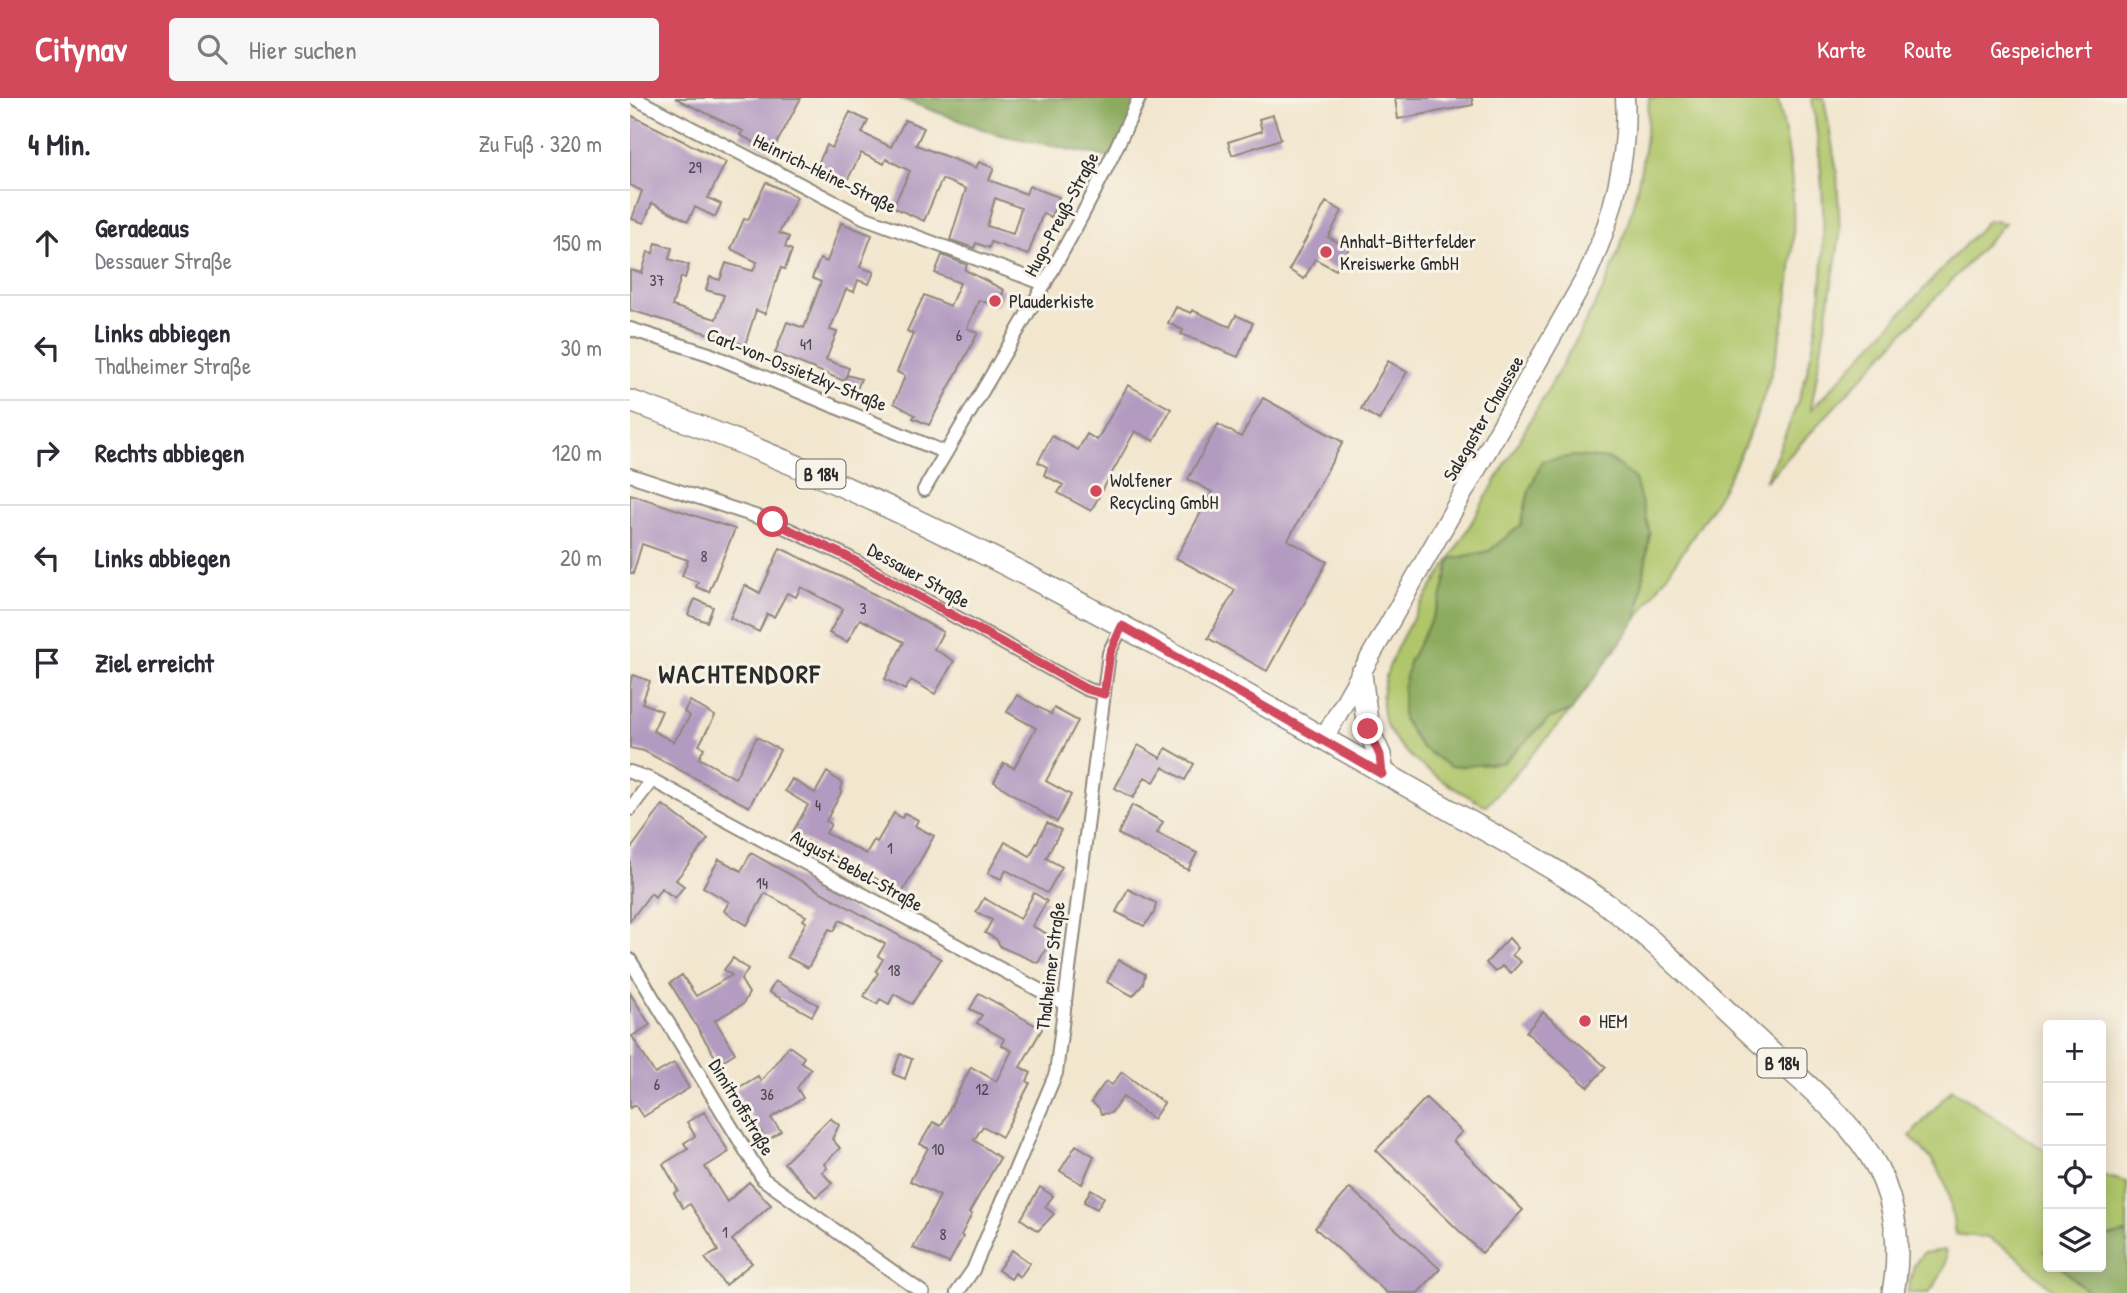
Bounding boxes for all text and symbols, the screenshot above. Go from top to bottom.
search box [169,18,659,81]
text: Citynav [35,27,127,71]
icon: search [193,30,231,68]
text: Hier suchen [249,32,357,67]
text: Karte [1817,33,1866,65]
text: Route [1904,33,1952,65]
text: Gespeichert [1990,33,2092,65]
text: 4 Min. [28,124,91,164]
street label: Heinrich-Heine-Straße [749,127,901,219]
text: Zu Fuß · 320 m [478,128,602,159]
street label: Hugo-Preuß-Straße [1017,147,1105,281]
house number: 29 [688,156,702,178]
text: Geradeaus [95,210,189,245]
icon: ahead [28,224,66,262]
text: 150 m [553,227,602,258]
place label: Anhalt-Bitterfelder Kreiswerke GmbH [1340,228,1477,276]
marker: Anhalt-Bitterfelder Kreiswerke GmbH [1318,244,1334,260]
text: Dessauer Straße [95,245,232,276]
house number: 37 [649,269,665,291]
place label: Plauderkiste [1009,288,1095,314]
marker: Plauderkiste [987,293,1003,309]
text: Links abbiegen [95,315,231,350]
street label: Carl-von-Ossietzky-Straße [703,321,891,417]
house number: 6 [956,324,962,346]
icon: left [28,329,66,367]
text: 30 m [560,332,602,363]
house number: 41 [800,333,812,355]
text: Thalheimer Straße [95,350,251,381]
street label: Salegaster Chaussee [1436,350,1530,486]
icon: right [28,434,66,472]
text: Rechts abbiegen [95,435,245,470]
text: 120 m [552,437,602,468]
road number: B 184 [796,460,846,488]
place label: Wolfener Recycling GmbH [1110,467,1219,515]
marker: Wolfener Recycling GmbH [1088,483,1104,499]
route start [757,506,788,537]
street label: Dessauer Straße [863,536,975,614]
icon: left [28,539,66,577]
text: Links abbiegen [95,540,231,575]
text: 20 m [560,542,602,573]
house number: 8 [701,545,708,567]
house number: 3 [859,597,867,619]
icon: arrive [28,644,66,682]
text: Ziel erreicht [95,645,214,680]
district label: WACHTENDORF [659,656,821,691]
route end [1352,713,1383,744]
house number: 4 [815,794,821,816]
street label: August-Bebel-Straße [786,823,928,917]
house number: 1 [887,837,893,859]
house number: 14 [756,872,768,894]
street label: Thalheimer Straße [1029,900,1071,1032]
house number: 18 [888,959,900,981]
place label: HEM [1599,1008,1628,1034]
marker: HEM [1577,1013,1593,1029]
map controls [2043,1020,2106,1272]
button: + [2043,1020,2106,1083]
road number: B 184 [1758,1048,1806,1078]
street label: Dimitroffstraße [703,1054,781,1160]
house number: 6 [654,1073,660,1095]
house number: 12 [975,1078,989,1100]
house number: 36 [760,1083,774,1105]
button: − [2043,1083,2106,1146]
house number: 10 [932,1138,944,1160]
button: locate [2043,1146,2106,1209]
button: layers [2043,1209,2106,1272]
house number: 1 [722,1221,728,1243]
house number: 8 [940,1223,947,1245]

